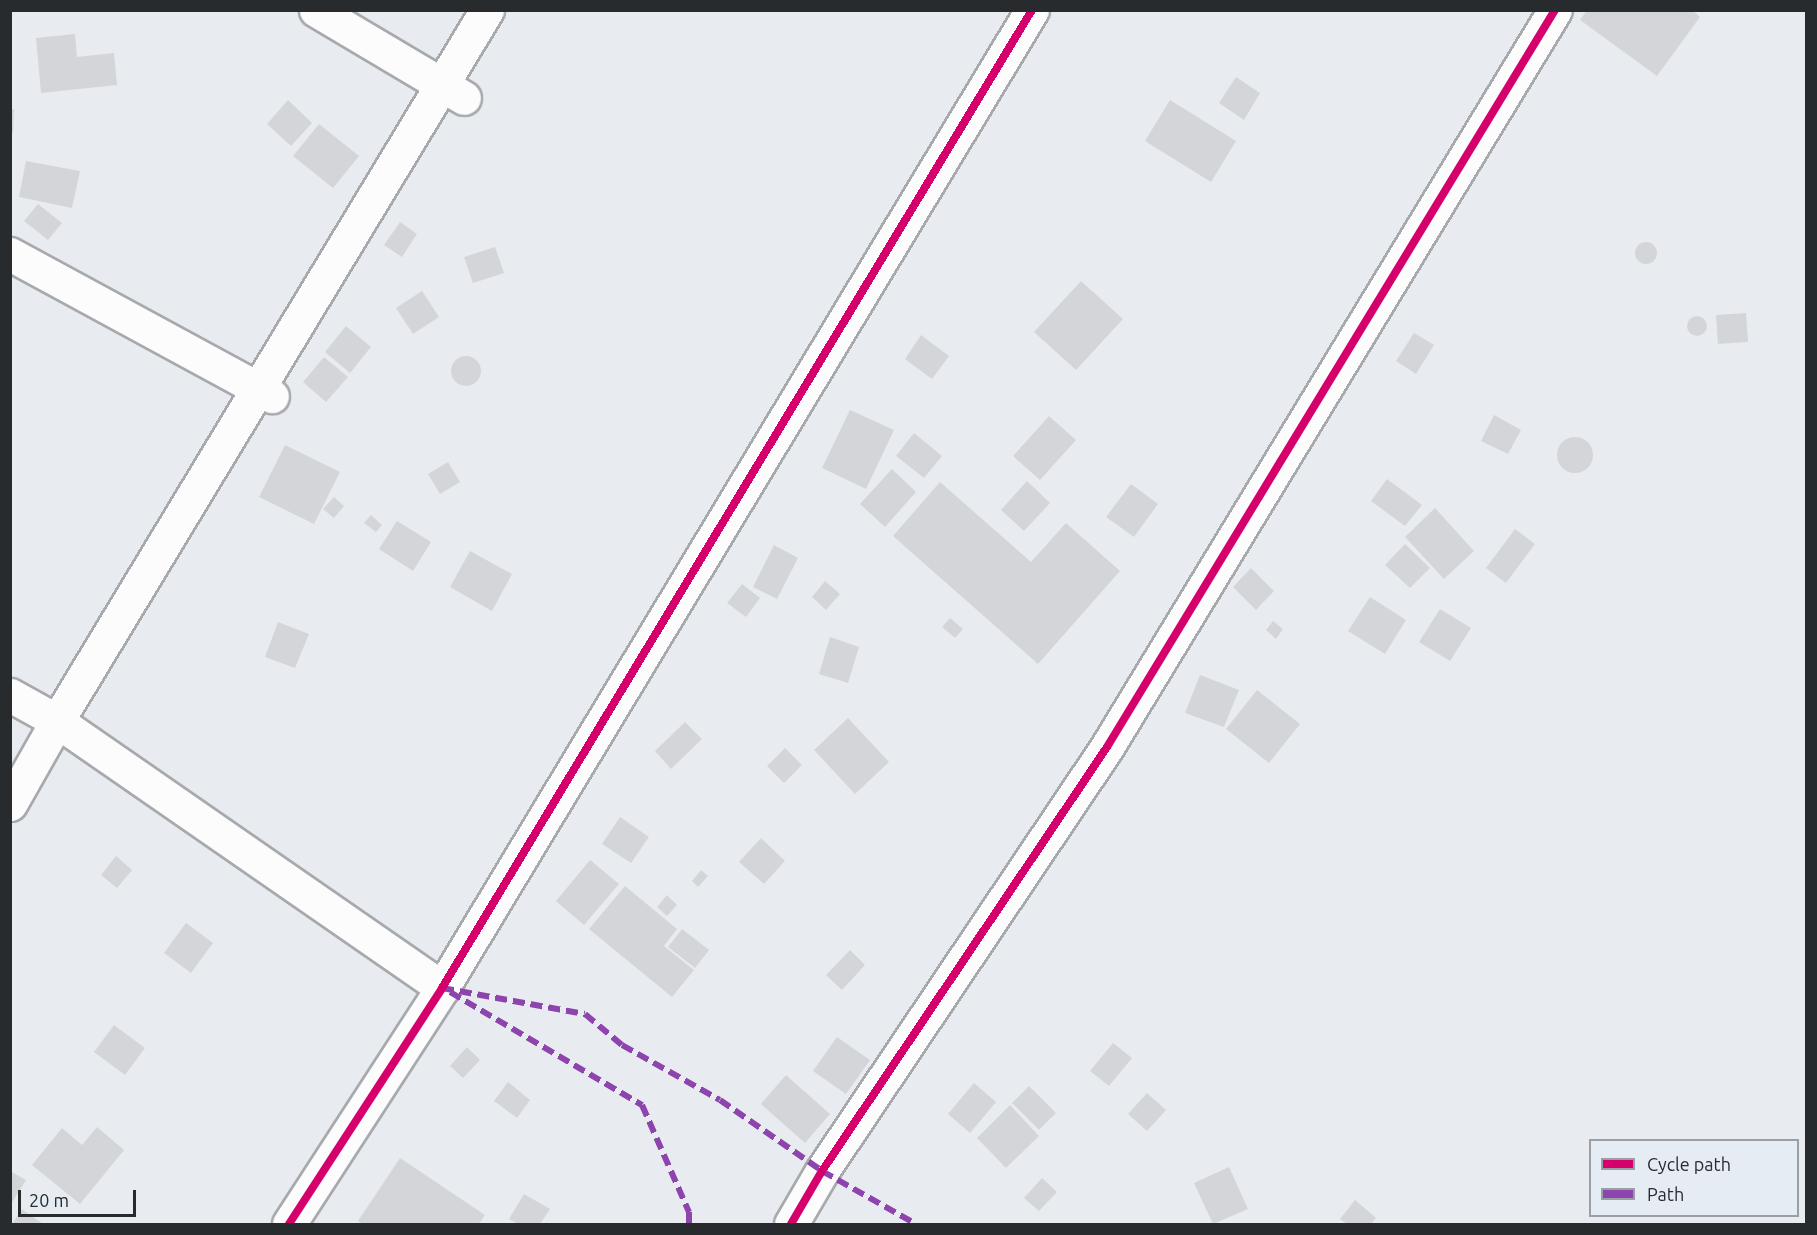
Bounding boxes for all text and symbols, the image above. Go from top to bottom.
legend [1589,1139,1799,1217]
text: Cycle path [1647,1154,1731,1174]
scale bar [21,1178,140,1216]
text: Path [1647,1184,1684,1204]
text: 20 m [29,1190,69,1210]

